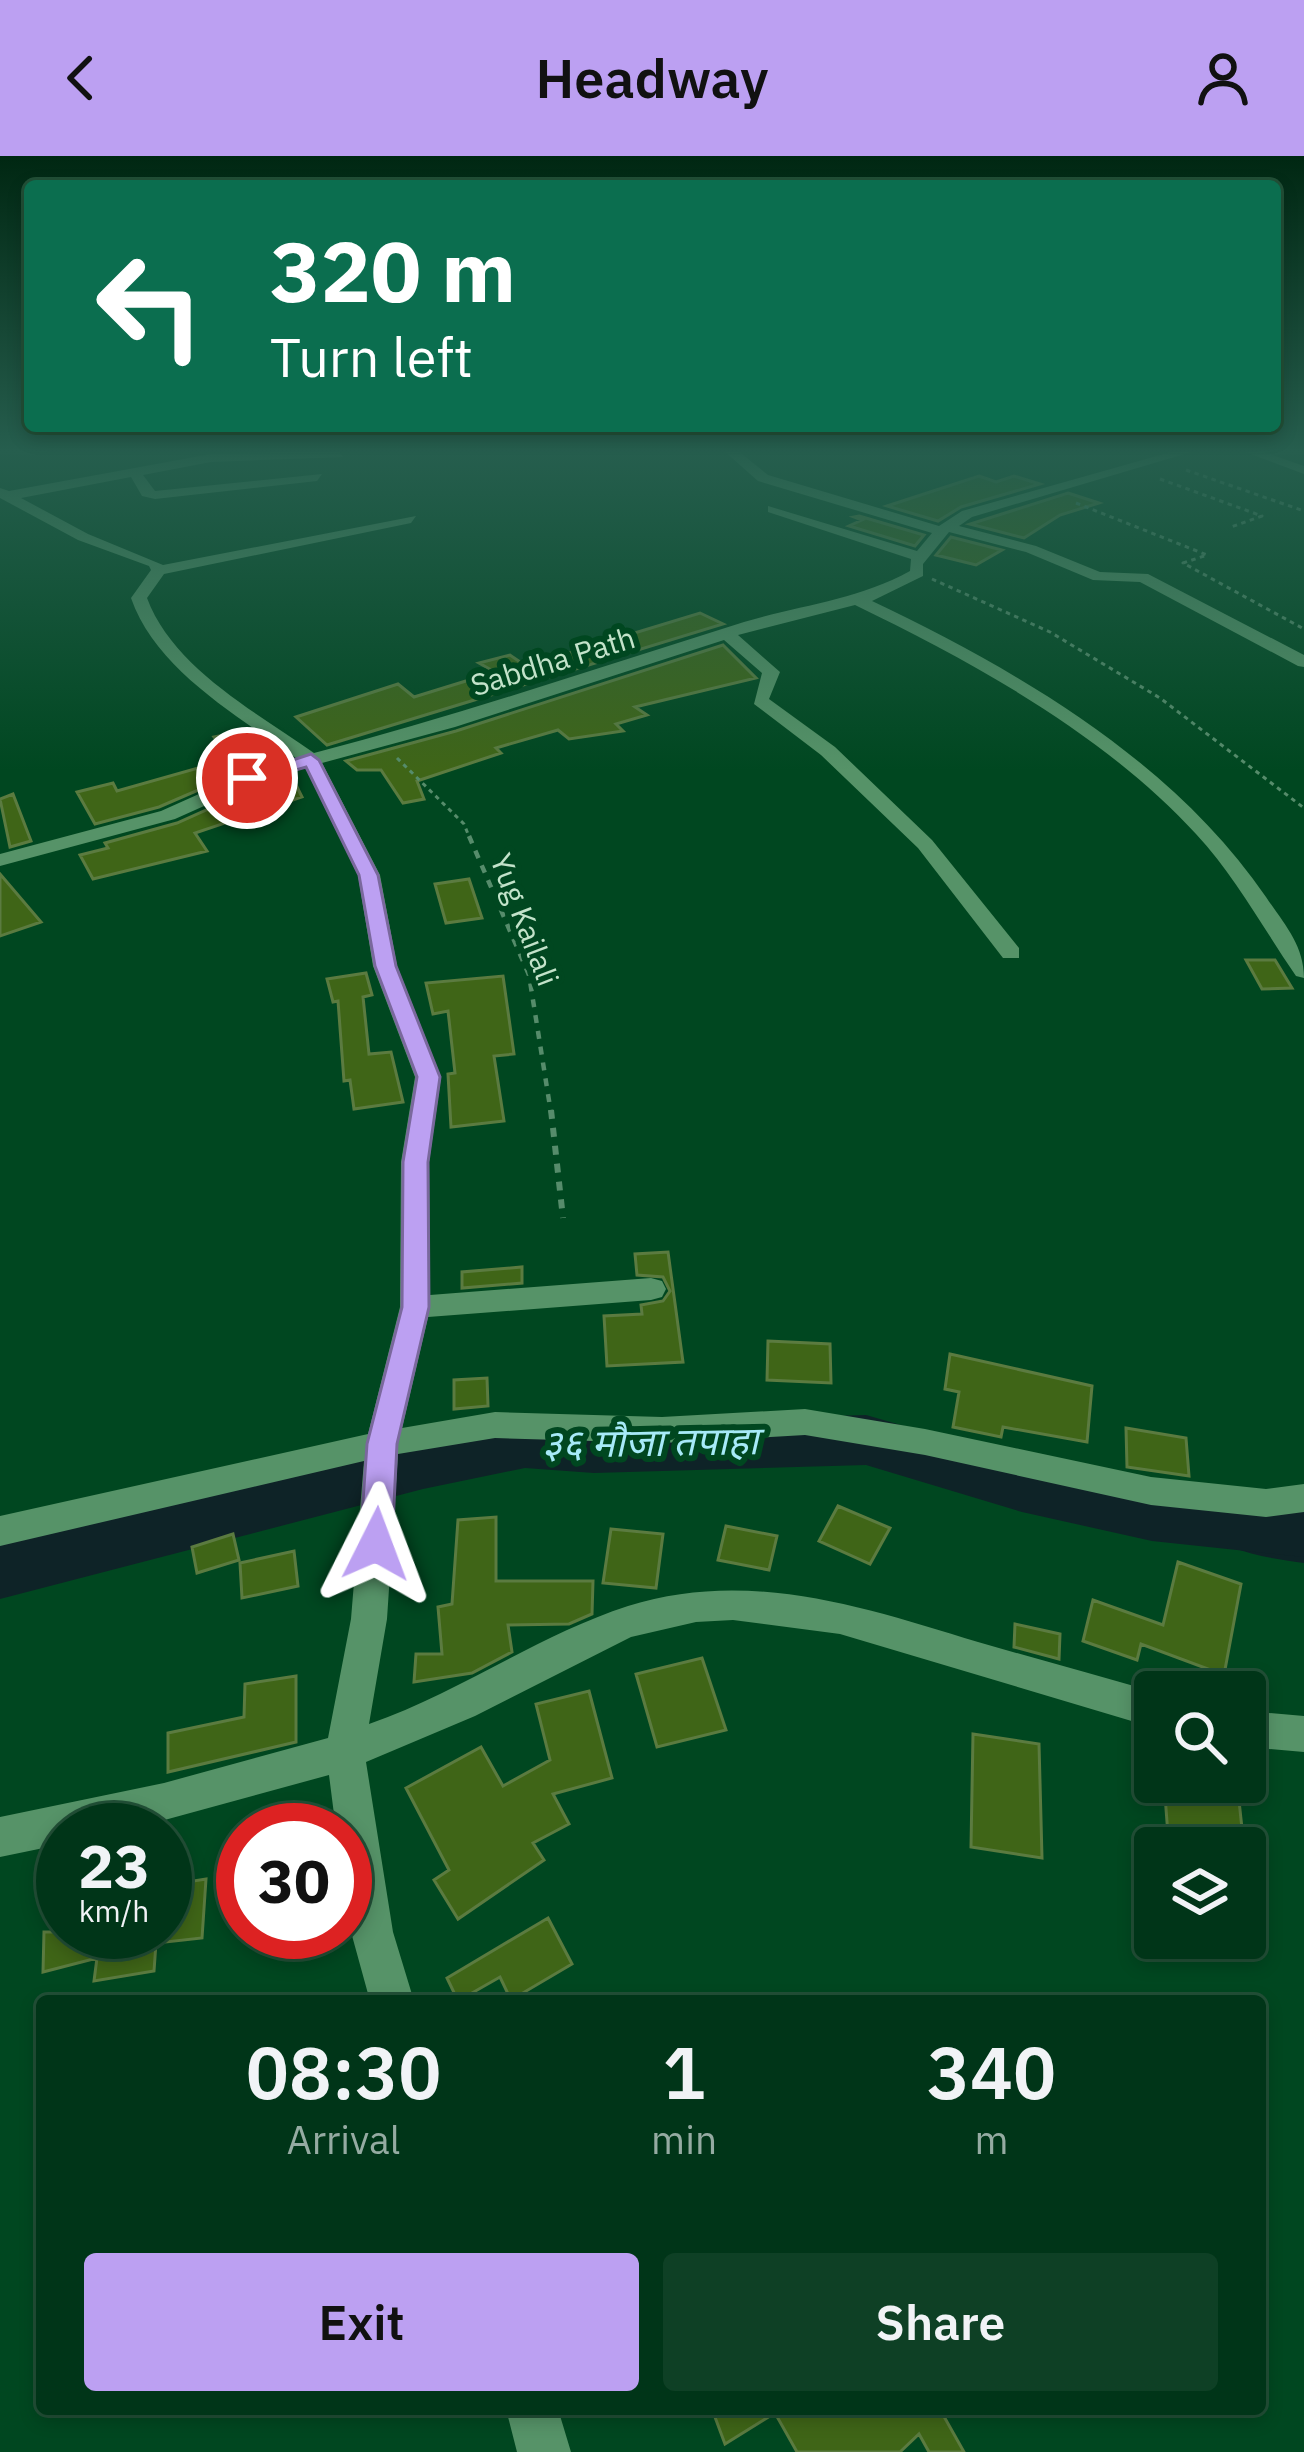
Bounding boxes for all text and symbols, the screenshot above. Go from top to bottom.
text: Headway [535,43,769,113]
icon: back [48,45,114,111]
icon: person [1190,45,1256,111]
text: 320 m [270,216,516,325]
icon: left [72,228,228,384]
text: Turn left [270,322,473,392]
street label: Sabdha Path [466,617,639,704]
pin [196,727,298,829]
icon: arrive [214,745,280,811]
street label: Yug Kailali [482,848,568,991]
water label: ३६ मौजा तपाहा [541,1414,766,1469]
position arrow [313,1481,439,1607]
map controls [1134,1671,1266,1959]
button: search [1134,1671,1266,1803]
speed limit sign: 30 [216,1803,372,1959]
text: 23 [78,1826,150,1905]
button: layers [1134,1827,1266,1959]
text: km/h [79,1891,149,1930]
text: 08:30 [246,2025,441,2119]
text: 1 [662,2025,706,2119]
text: 340 [927,2025,1056,2119]
text: Arrival [287,2114,400,2165]
text: min [651,2114,717,2165]
text: m [974,2114,1009,2165]
button: Exit [84,2253,639,2391]
button: Share [663,2253,1218,2391]

